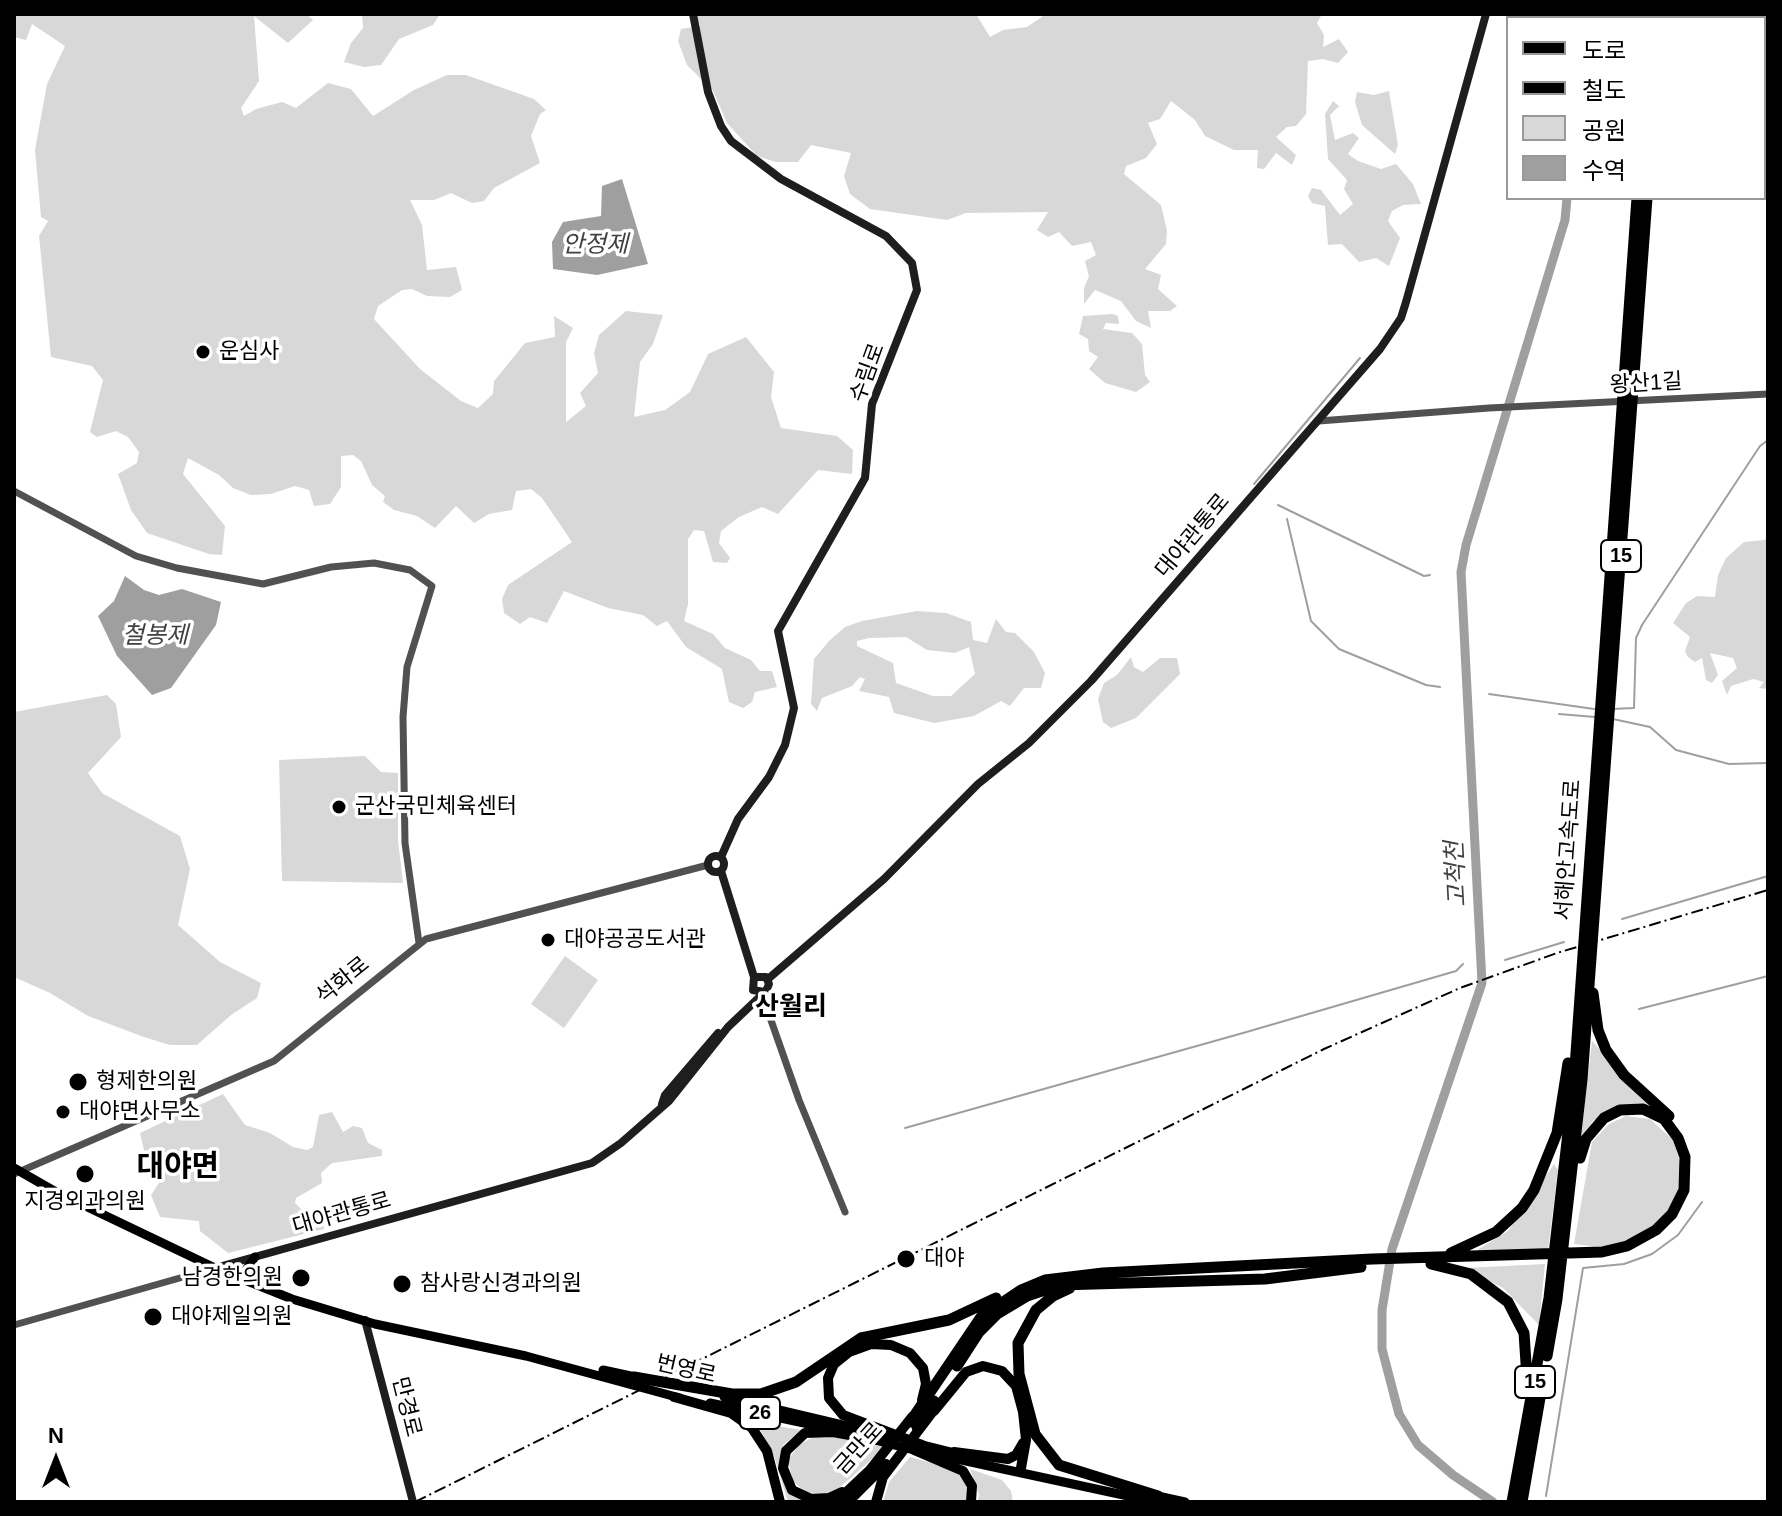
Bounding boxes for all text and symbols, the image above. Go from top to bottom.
legend [1506,16,1766,200]
text: 도로 [1582,37,1626,64]
text: 철도 [1582,77,1626,104]
text: 공원 [1582,117,1626,144]
text: 수역 [1582,157,1626,184]
water label: 안정제 [562,231,628,259]
place label: 운심사 [219,339,280,365]
street label: 수림로 [845,340,891,406]
marker: 운심사 [194,343,212,361]
street label: 왕산1길 [1609,369,1683,399]
street label: 대야관통로 [1150,489,1236,583]
road number: 15 [1601,540,1641,572]
water label: 철봉제 [122,622,188,650]
street label: 서해안고속도로 [1551,778,1587,922]
place label: 군산국민체육센터 [355,794,517,820]
marker: 군산국민체육센터 [330,798,348,816]
water label: 고척천 [1441,840,1473,908]
place label: 대야공공도서관 [564,927,706,953]
marker: 대야공공도서관 [539,931,557,949]
street label: 석화로 [311,952,375,1010]
district label: 산월리 [755,992,827,1024]
place label: 형제한의원 [96,1069,197,1095]
marker: 형제한의원 [67,1071,89,1093]
place label: 대야면사무소 [79,1099,200,1125]
marker: 대야면사무소 [54,1103,72,1121]
district label: 대야면 [137,1150,219,1186]
marker: 지경외과의원 [74,1163,96,1185]
street label: 대야관통로 [290,1187,394,1241]
place label: 지경외과의원 [24,1189,146,1215]
place label: 대야 [924,1246,964,1272]
marker: 대야 [895,1248,917,1270]
place label: 남경한의원 [182,1265,283,1291]
marker: 남경한의원 [290,1267,312,1289]
place label: 참사랑신경과의원 [420,1271,582,1297]
marker: 참사랑신경과의원 [391,1273,413,1295]
place label: 대야제일의원 [171,1304,292,1330]
marker: 대야제일의원 [142,1306,164,1328]
street label: 번영로 [653,1350,719,1390]
road number: 15 [1515,1366,1555,1398]
street label: 만경로 [386,1374,426,1440]
road number: 26 [740,1397,780,1429]
street label: 금만로 [829,1418,889,1480]
north arrow [16,1420,96,1500]
text: N [48,1423,64,1448]

